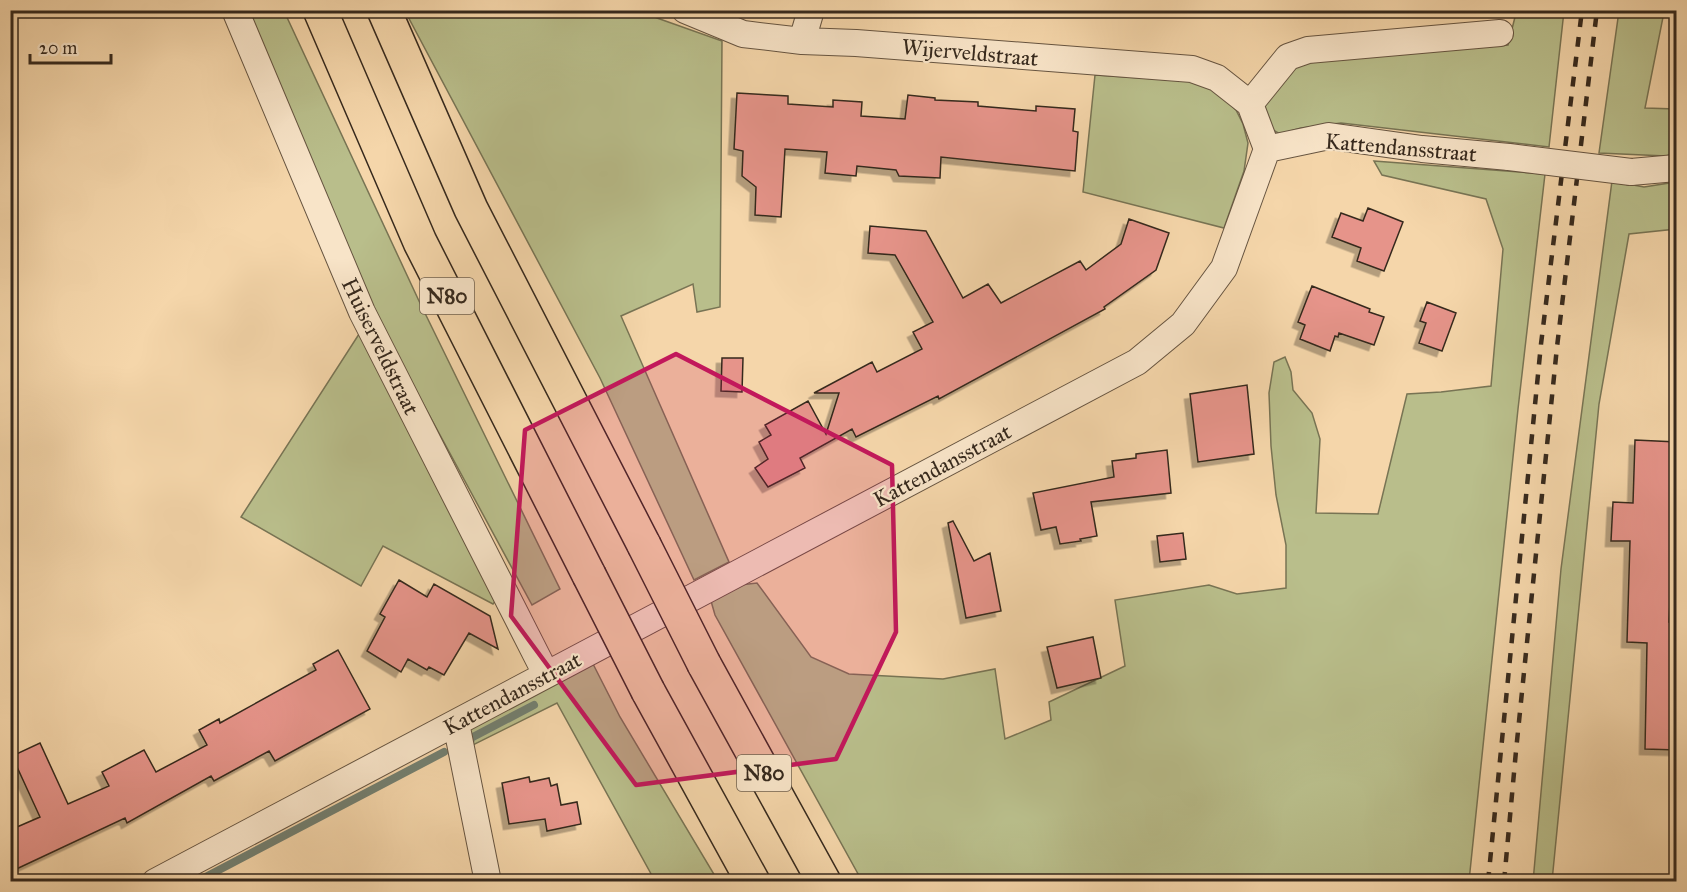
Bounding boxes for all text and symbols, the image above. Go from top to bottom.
scale bar [30,27,111,65]
street label: Wijerveldstraat [901,33,1039,72]
text: 20 m [39,37,77,59]
street label: Kattendansstraat [1324,127,1478,168]
street label: Huiserveldstraat [336,273,425,419]
road number: N80 [420,278,474,314]
street label: Kattendansstraat [869,418,1016,513]
street label: Kattendansstraat [439,646,586,741]
road number: N80 [737,755,791,791]

